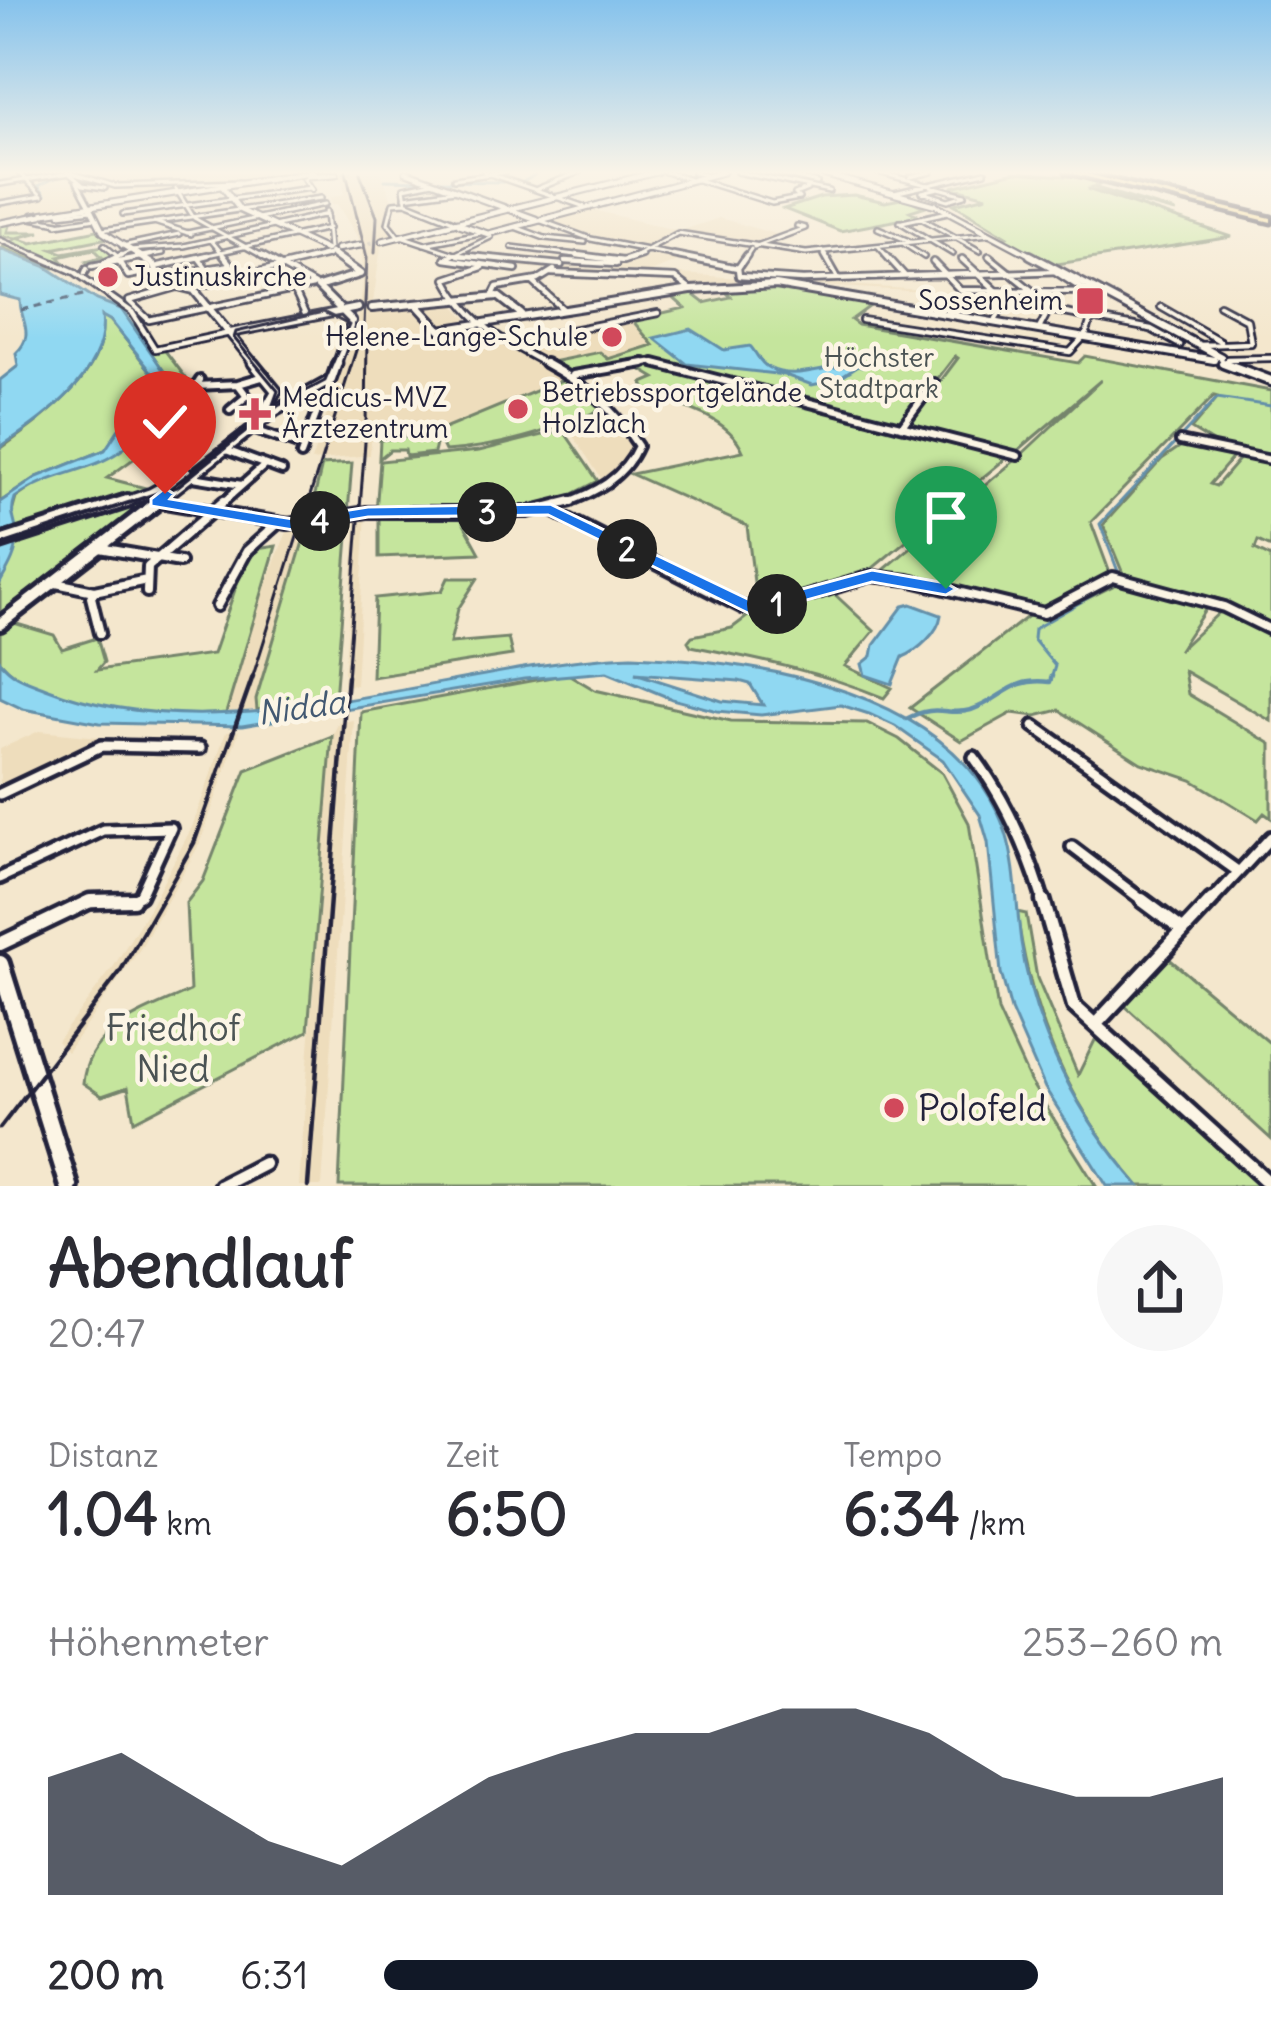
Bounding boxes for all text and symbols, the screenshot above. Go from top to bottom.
place label: Justinuskirche [132,259,307,293]
marker: Justinuskirche [95,264,121,290]
place label: Sossenheim [918,283,1063,317]
marker: Sossenheim [1074,285,1106,317]
place label: Helene-Lange-Schule [325,319,588,353]
marker: Helene-Lange-Schule [599,324,625,350]
park label: Höchster Stadtpark [819,340,939,405]
pin [114,371,216,494]
place label: Betriebssportgelände Holzlach [542,375,802,440]
place label: Medicus-MVZ Ärztezentrum [282,380,449,445]
icon: check [132,389,198,455]
marker: Betriebssportgelände Holzlach [505,396,531,422]
marker: Medicus-MVZ Ärztezentrum [239,398,271,430]
pin [895,466,997,589]
pin: 3 [457,482,517,542]
icon: arrive [913,484,979,550]
pin: 4 [290,491,350,551]
text: 3 [478,491,496,533]
text: 4 [310,500,330,542]
pin: 2 [597,519,657,579]
text: 2 [618,528,636,570]
pin: 1 [747,574,807,634]
text: 1 [770,583,784,625]
water label: Nidda [255,680,349,734]
park label: Friedhof Nied [106,1006,242,1092]
place label: Polofeld [918,1086,1047,1131]
marker: Polofeld [881,1095,907,1121]
text: Abendlauf [48,1222,352,1305]
button: share [1097,1225,1223,1351]
text: 20:47 [48,1309,145,1358]
text: Distanz [48,1434,159,1476]
text: Zeit [446,1434,499,1476]
text: Tempo [843,1434,942,1476]
text: 1.04 [48,1476,158,1551]
text: 6:50 [446,1476,568,1551]
text: 6:34 [843,1476,960,1551]
text: km [158,1502,212,1544]
text: /km [960,1502,1026,1544]
text: Höhenmeter [48,1618,269,1667]
text: 253–260 m [1022,1618,1223,1667]
text: 200 m [48,1951,164,2000]
text: 6:31 [240,1951,309,2000]

